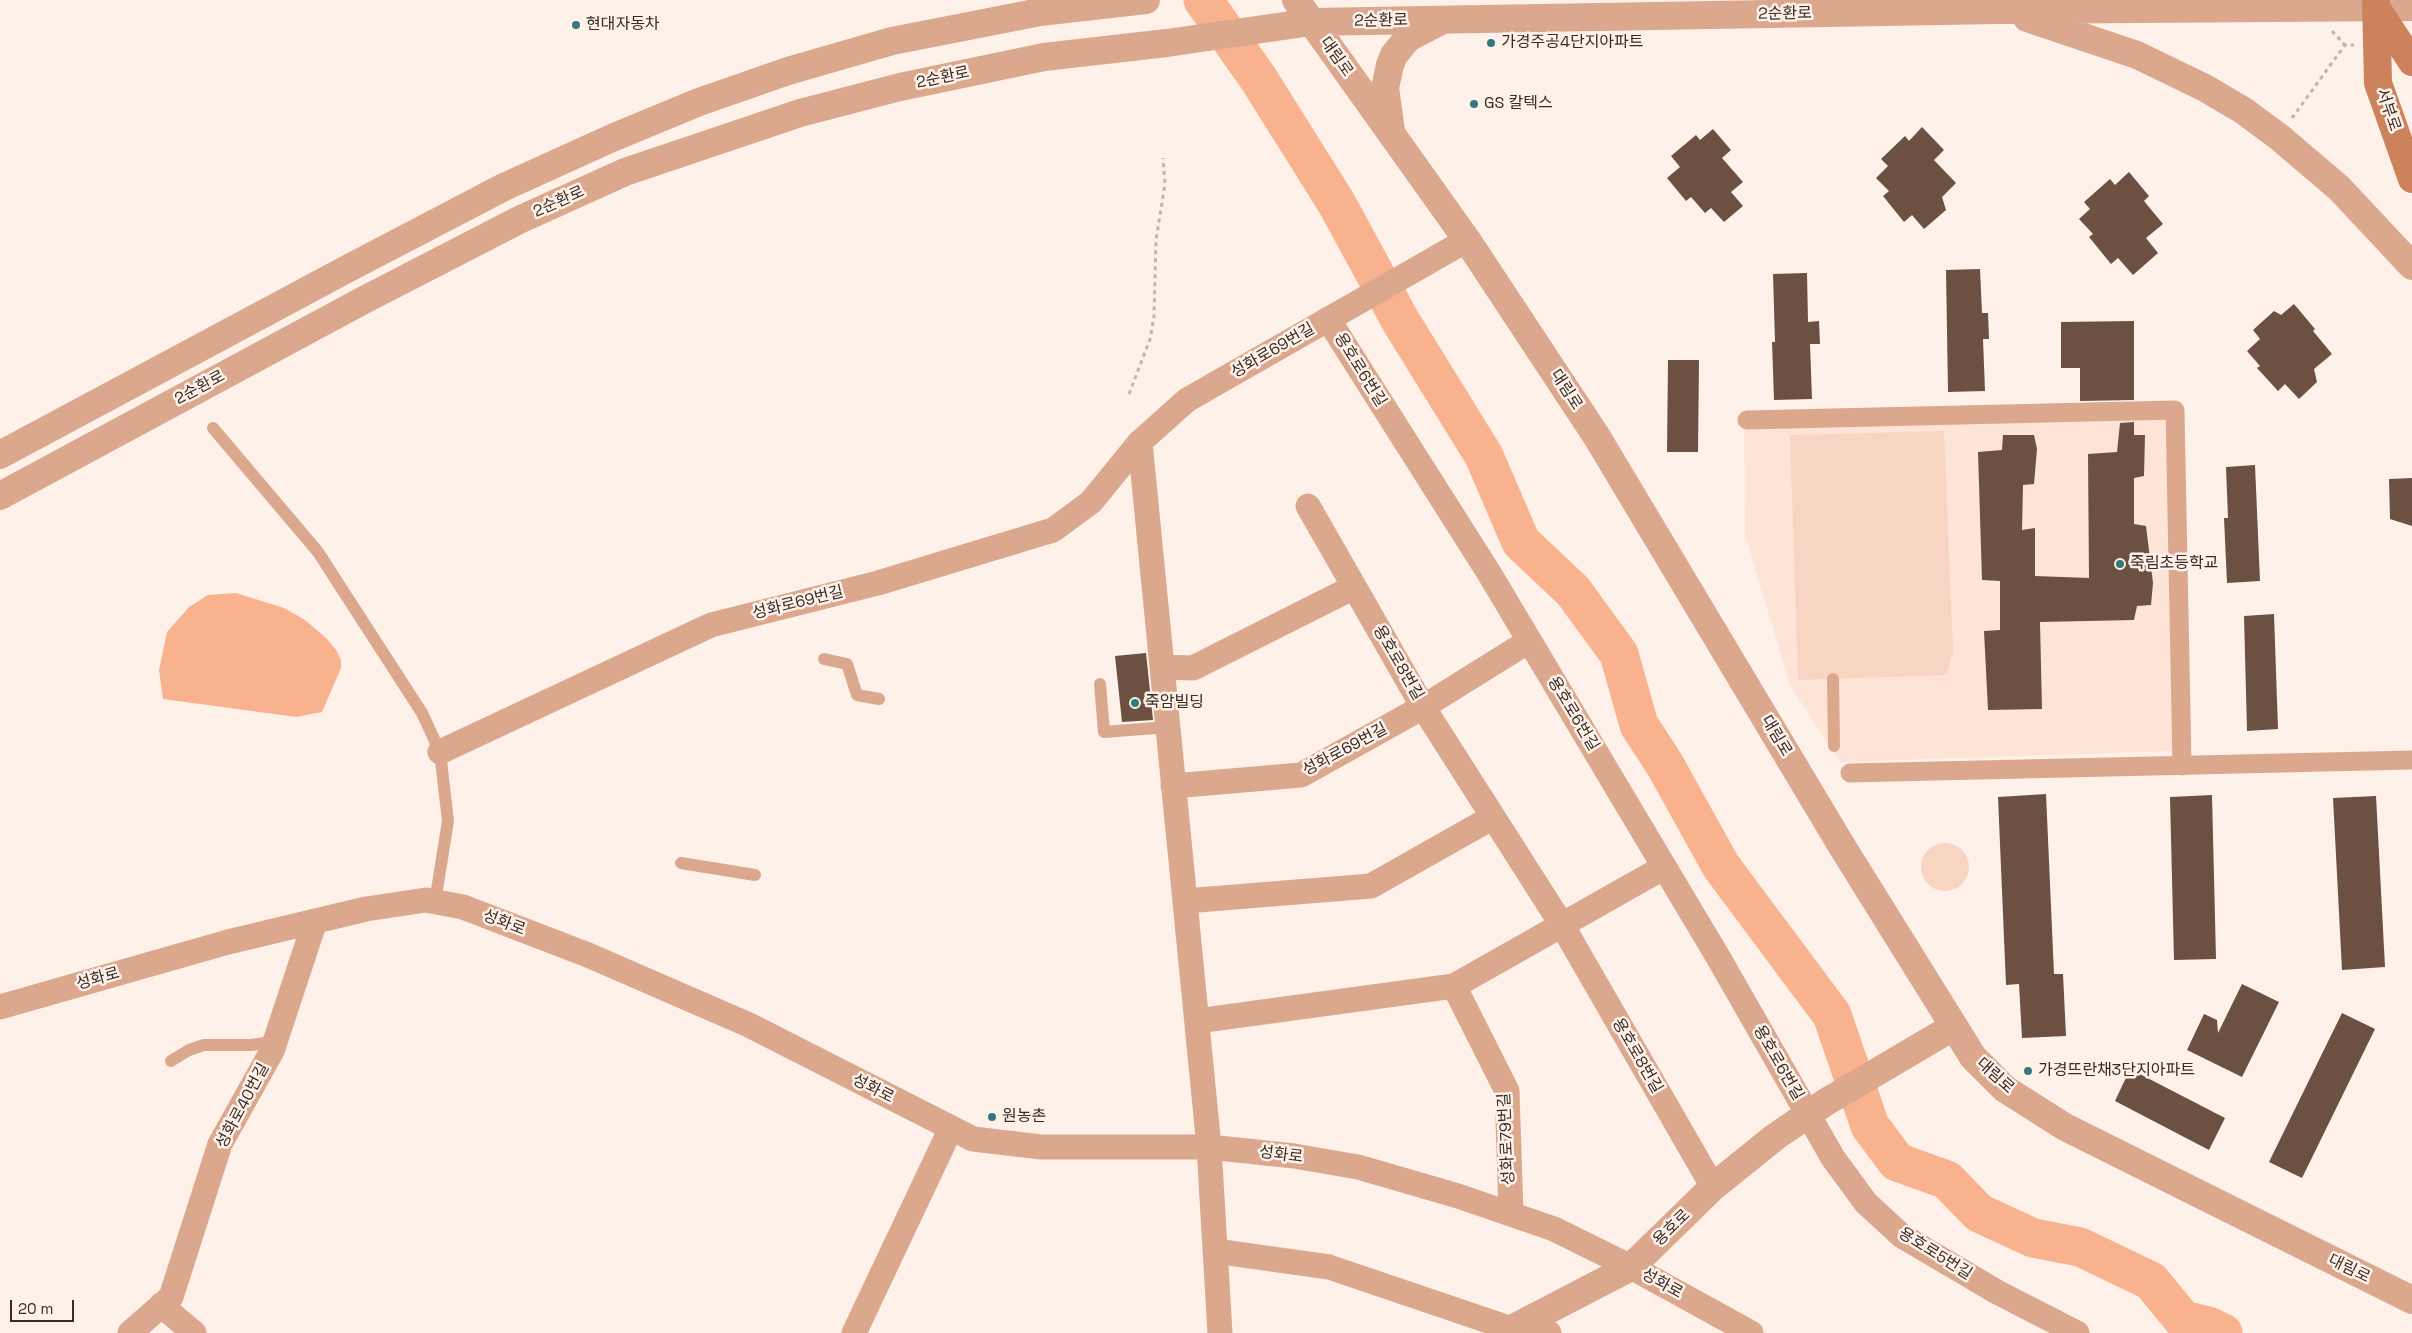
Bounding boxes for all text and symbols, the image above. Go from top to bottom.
street label: 2순환로 [1758,4,1812,24]
street label: 2순환로 [1354,11,1408,31]
place label: 현대자동차 [586,15,660,35]
marker: 현대자동차 [570,19,582,31]
street label: 대림로 [1315,33,1357,81]
place label: 가경주공4단지아파트 [1501,33,1643,53]
marker: 가경주공4단지아파트 [1485,37,1497,49]
street label: 2순환로 [915,63,971,93]
street label: 서부로 [2372,86,2404,134]
place label: GS 칼텍스 [1484,94,1553,114]
marker: GS 칼텍스 [1468,98,1480,110]
street label: 2순환로 [531,182,587,222]
street label: 성화로69번길 [1228,319,1318,383]
street label: 용호로6번길 [1330,330,1390,410]
street label: 대림로 [1546,366,1586,414]
street label: 2순환로 [172,367,228,409]
place label: 죽림초등학교 [2130,554,2218,574]
marker: 죽림초등학교 [2114,558,2126,570]
street label: 성화로69번길 [750,582,846,624]
street label: 용호로8번길 [1369,622,1427,704]
street label: 용호로6번길 [1543,673,1603,755]
place label: 죽암빌딩 [1145,693,1204,713]
marker: 죽암빌딩 [1129,697,1141,709]
street label: 대림로 [1756,712,1796,760]
street label: 성화로69번길 [1299,720,1391,780]
street label: 성화로 [480,906,528,940]
street label: 성화로 [74,964,122,994]
street label: 용호로8번길 [1608,1015,1666,1097]
street label: 용호로6번길 [1749,1022,1807,1104]
street label: 대림로 [1972,1054,2018,1098]
street label: 성화로40번길 [212,1060,274,1152]
place label: 가경뜨란채3단지아파트 [2038,1061,2195,1081]
marker: 가경뜨란채3단지아파트 [2022,1065,2034,1077]
street label: 성화로 [849,1070,897,1108]
street label: 성화로79번길 [1495,1092,1519,1186]
place label: 원농촌 [1002,1107,1046,1127]
marker: 원농촌 [986,1111,998,1123]
street label: 성화로 [1258,1143,1304,1167]
street label: 용호로 [1649,1206,1695,1250]
street label: 용호로5번길 [1895,1224,1975,1284]
street label: 대림로 [2325,1251,2373,1287]
street label: 성화로 [1638,1265,1686,1303]
scale bar [12,1290,76,1322]
text: 20 m [18,1299,53,1318]

